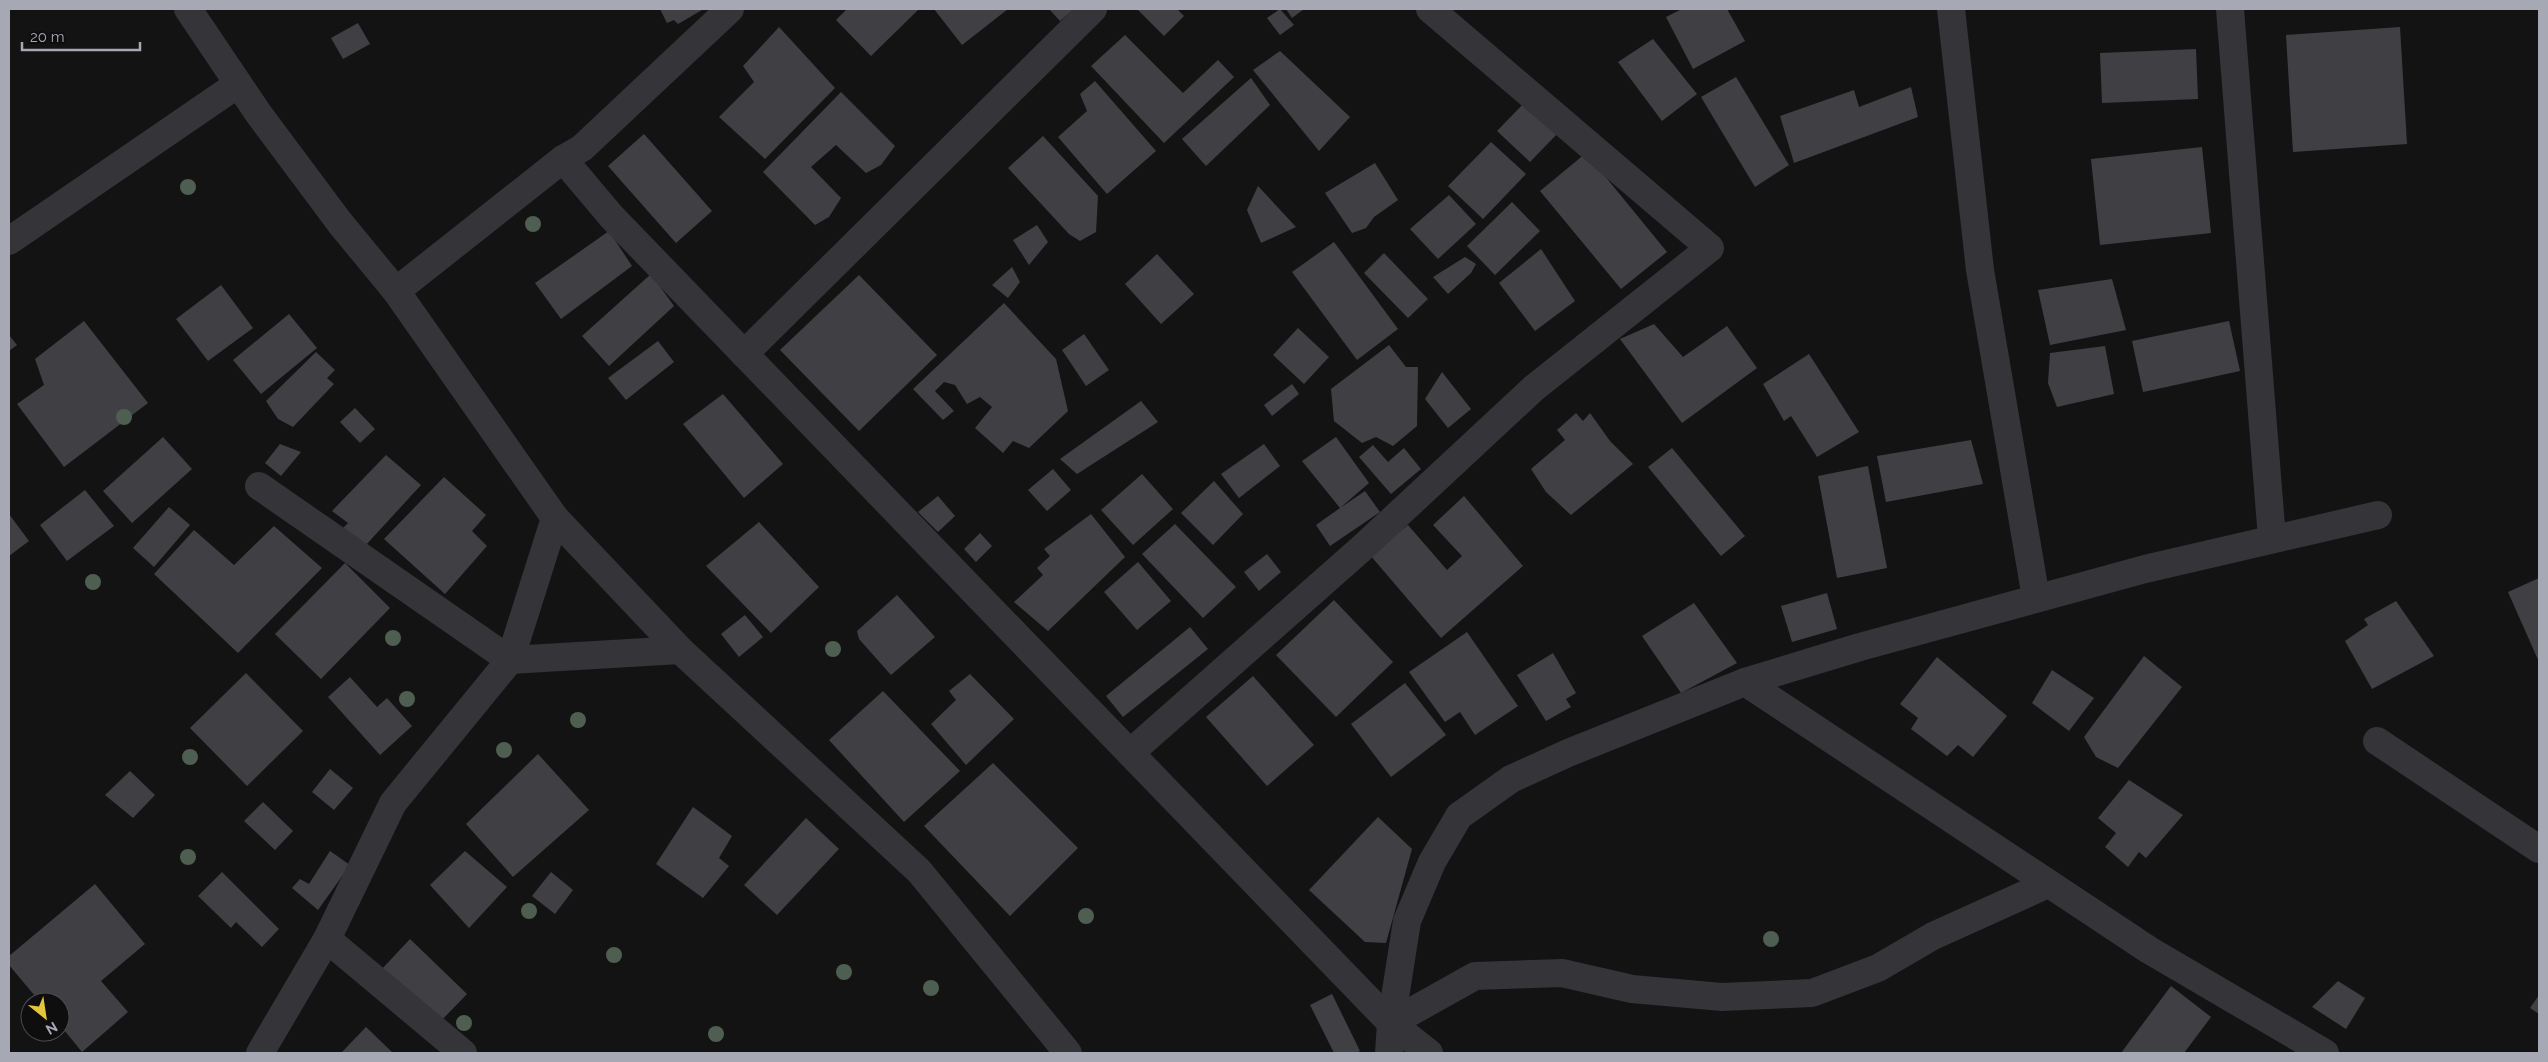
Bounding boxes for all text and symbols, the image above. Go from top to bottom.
scale bar [22,20,140,52]
text: 20 m [30,28,65,46]
north arrow [20,992,70,1042]
text: N [43,1019,60,1038]

